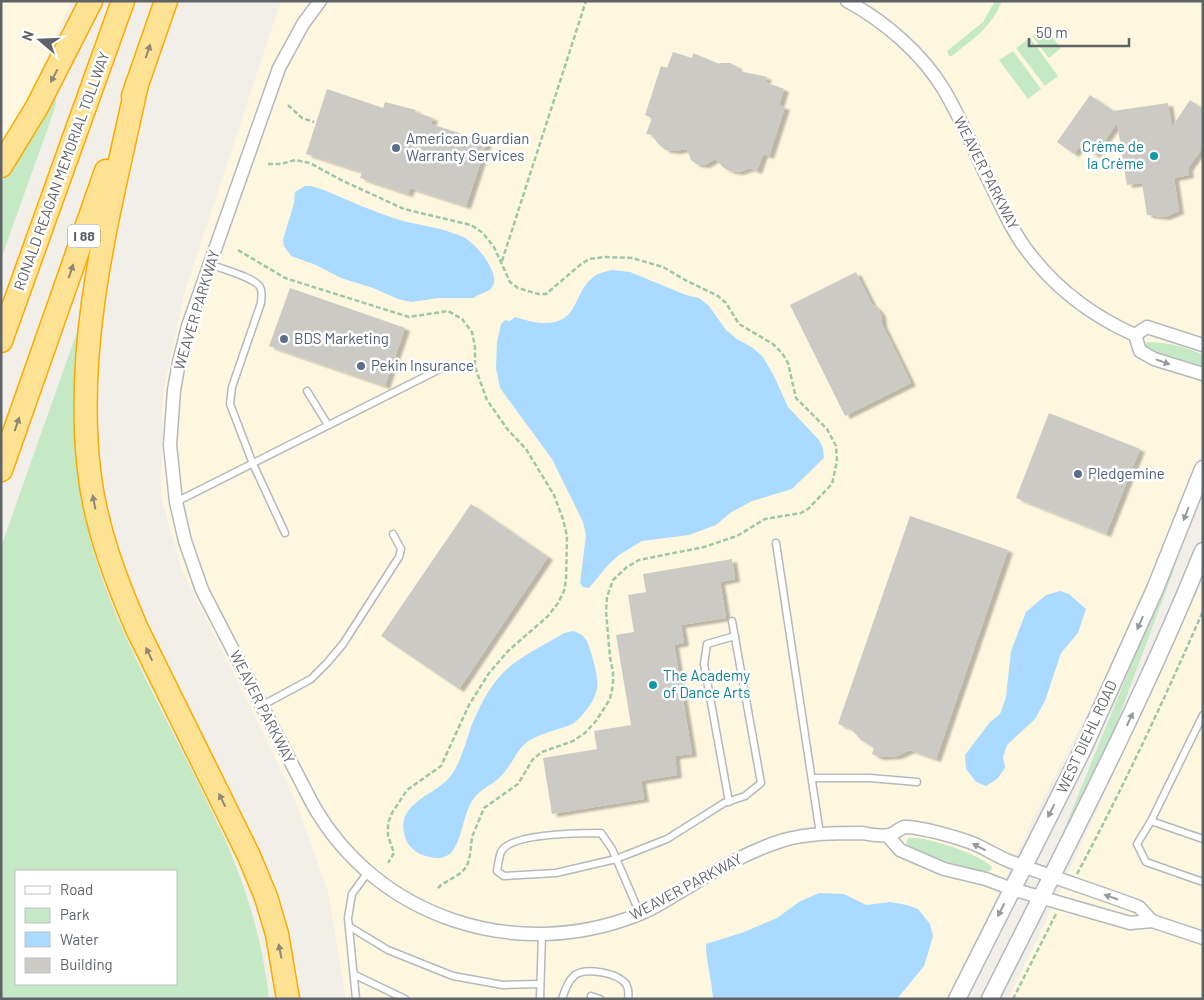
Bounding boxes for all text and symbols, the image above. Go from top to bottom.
north arrow [15,15,65,65]
scale bar [1029,15,1129,47]
text: 50 m [1036,23,1068,41]
text: N [18,28,37,43]
one-way arrow [145,44,152,59]
street label: RONALD REAGAN MEMORIAL TOLLWAY [9,49,113,292]
one-way arrow [50,69,58,83]
street label: WEAVER PARKWAY [951,113,1023,232]
place label: American Guardian Warranty Services [406,129,529,164]
place label: Crème de la Crème [1082,137,1144,172]
marker: American Guardian Warranty Services [390,142,402,154]
marker: Crème de la Crème [1148,150,1160,162]
road number: I 88 [68,225,100,248]
street label: WEAVER PARKWAY [169,248,223,372]
one-way arrow [68,263,75,278]
place label: BDS Marketing [294,329,389,347]
marker: BDS Marketing [278,333,290,345]
place label: Pekin Insurance [371,356,474,374]
one-way arrow [1155,359,1170,366]
marker: Pekin Insurance [355,360,367,372]
one-way arrow [14,416,22,431]
place label: Pledgemine [1088,464,1165,482]
marker: Pledgemine [1072,468,1084,480]
one-way arrow [90,494,98,510]
one-way arrow [1181,507,1189,522]
one-way arrow [1135,616,1143,630]
one-way arrow [145,647,153,661]
street label: WEAVER PARKWAY [227,647,299,766]
place label: The Academy of Dance Arts [663,666,750,701]
street label: WEST DIEHL ROAD [1052,677,1120,796]
marker: The Academy of Dance Arts [647,679,659,691]
one-way arrow [1126,712,1134,726]
one-way arrow [218,793,226,807]
one-way arrow [1047,804,1055,818]
one-way arrow [972,842,986,850]
street label: WEAVER PARKWAY [626,849,745,923]
legend [15,870,178,985]
text: Road [60,880,93,898]
one-way arrow [1104,893,1119,900]
one-way arrow [997,903,1005,917]
text: Park [60,905,90,923]
text: Water [60,930,99,948]
one-way arrow [276,943,284,958]
text: Building [60,955,113,973]

